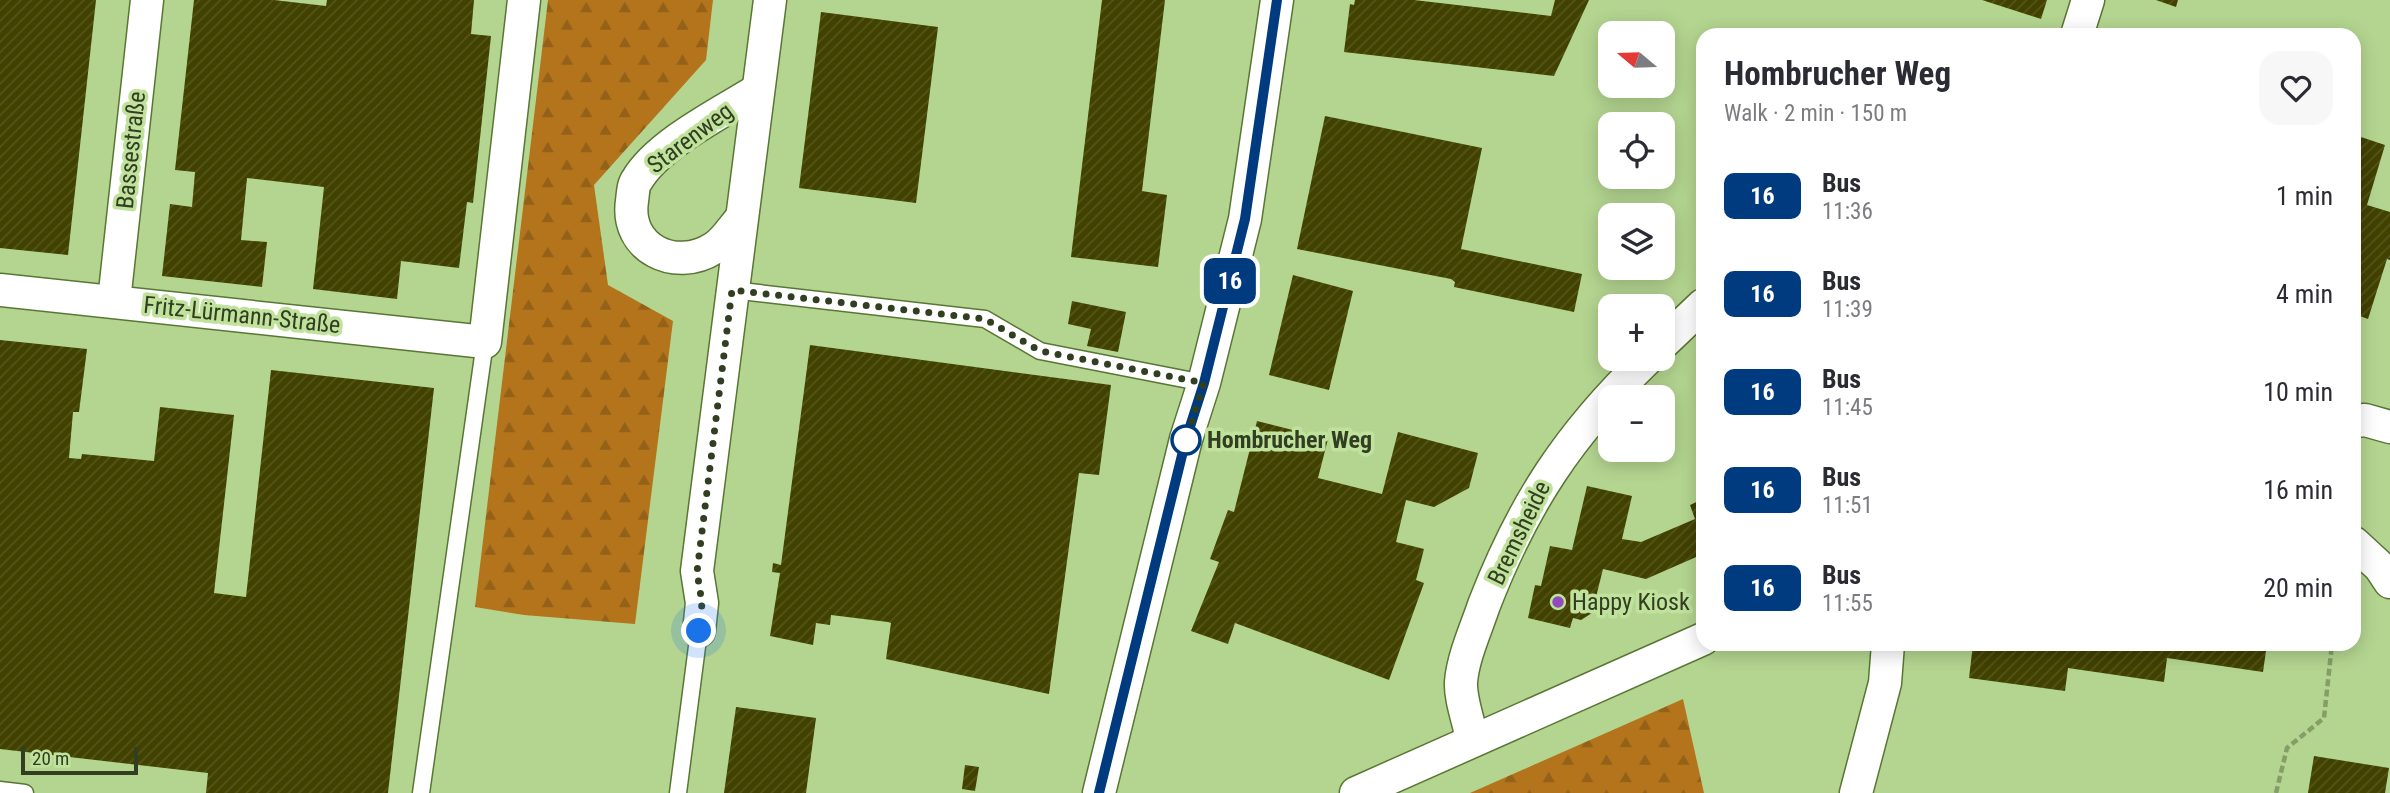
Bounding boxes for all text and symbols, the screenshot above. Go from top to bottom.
north arrow [1598,21,1675,98]
map controls [1598,21,1675,462]
button: heart [2259,51,2333,125]
text: Hombrucher Weg [1724,54,1951,93]
street label: Bassestraße [111,90,151,210]
street label: Starenweg [642,97,738,179]
text: Walk · 2 min · 150 m [1724,100,1907,127]
button: locate [1598,112,1675,189]
text: Bus [1822,168,1861,198]
text: 1 min [2276,181,2333,211]
text: 16 [1750,182,1775,210]
text: 11:36 [1822,198,1873,225]
button: layers [1598,203,1675,280]
line badge: 16 [1198,258,1262,304]
text: Bus [1822,266,1861,296]
text: 16 [1218,267,1242,295]
text: 4 min [2276,279,2333,309]
text: 16 [1750,280,1775,308]
street label: Fritz-Lürmann-Straße [142,291,342,339]
button: + [1598,294,1675,371]
text: 11:39 [1822,296,1873,323]
text: Bus [1822,364,1861,394]
text: 10 min [2263,377,2333,407]
text: 16 [1750,378,1775,406]
button: − [1598,385,1675,462]
text: 11:45 [1822,394,1873,421]
marker: Hombrucher Weg [1171,425,1201,455]
place label: Hombrucher Weg [1207,426,1372,454]
text: Bus [1822,462,1861,492]
text: 16 min [2263,475,2333,505]
text: 16 [1750,476,1775,504]
street label: Bremsheide [1482,477,1556,589]
text: 11:51 [1822,492,1873,519]
text: Bus [1822,560,1861,590]
text: 20 min [2263,573,2333,603]
text: 16 [1750,574,1775,602]
place label: Happy Kiosk [1572,588,1690,616]
text: 11:55 [1822,590,1873,617]
marker: Happy Kiosk [1550,594,1566,610]
your location [681,613,716,648]
scale bar [21,744,138,776]
text: 20 m [32,747,69,770]

